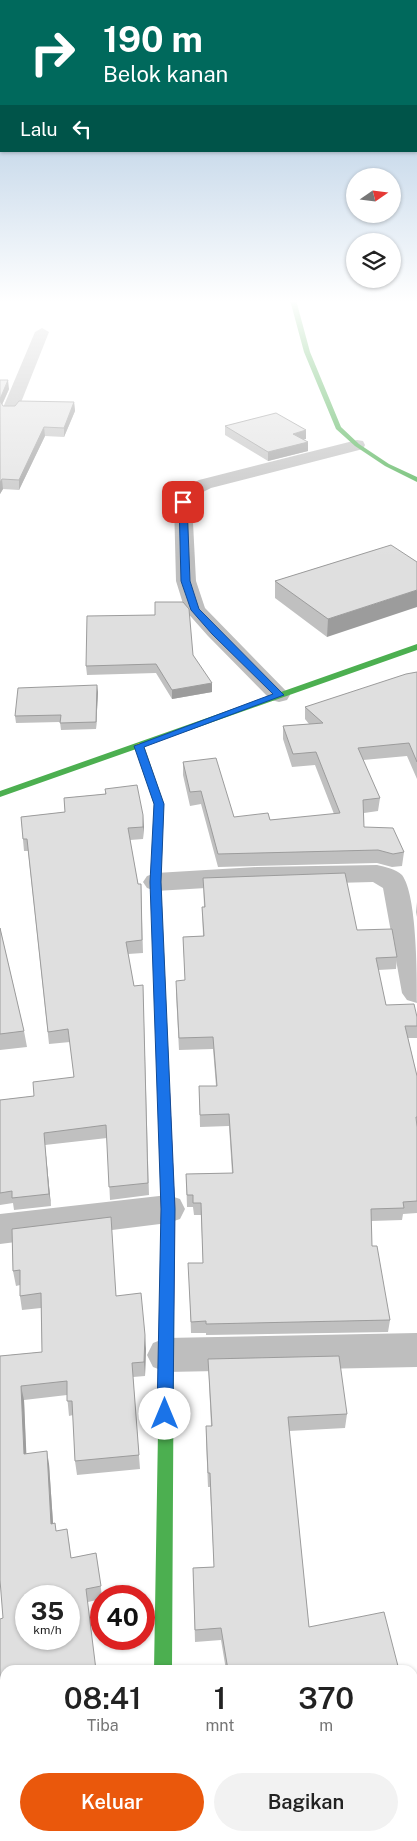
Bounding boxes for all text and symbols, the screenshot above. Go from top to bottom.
text: 190 m [103,19,203,60]
icon: right [20,20,85,85]
text: Belok kanan [103,61,228,87]
icon: left [68,115,96,143]
text: Lalu [20,118,58,140]
north arrow [346,168,401,222]
map controls [346,168,401,288]
button: layers [346,233,401,288]
pin [162,481,204,523]
icon: arrive [169,488,197,516]
position arrow [138,1387,190,1439]
speed limit sign: 40 [90,1585,155,1650]
text: 35 [31,1596,64,1626]
text: km/h [33,1623,62,1637]
text: 08:41 [64,1680,142,1716]
text: 1 [214,1680,226,1716]
text: 370 [298,1680,354,1716]
text: Tiba [87,1716,119,1735]
text: mnt [205,1716,234,1735]
text: m [319,1716,333,1735]
button: Keluar [20,1773,204,1831]
button: Bagikan [214,1773,398,1831]

